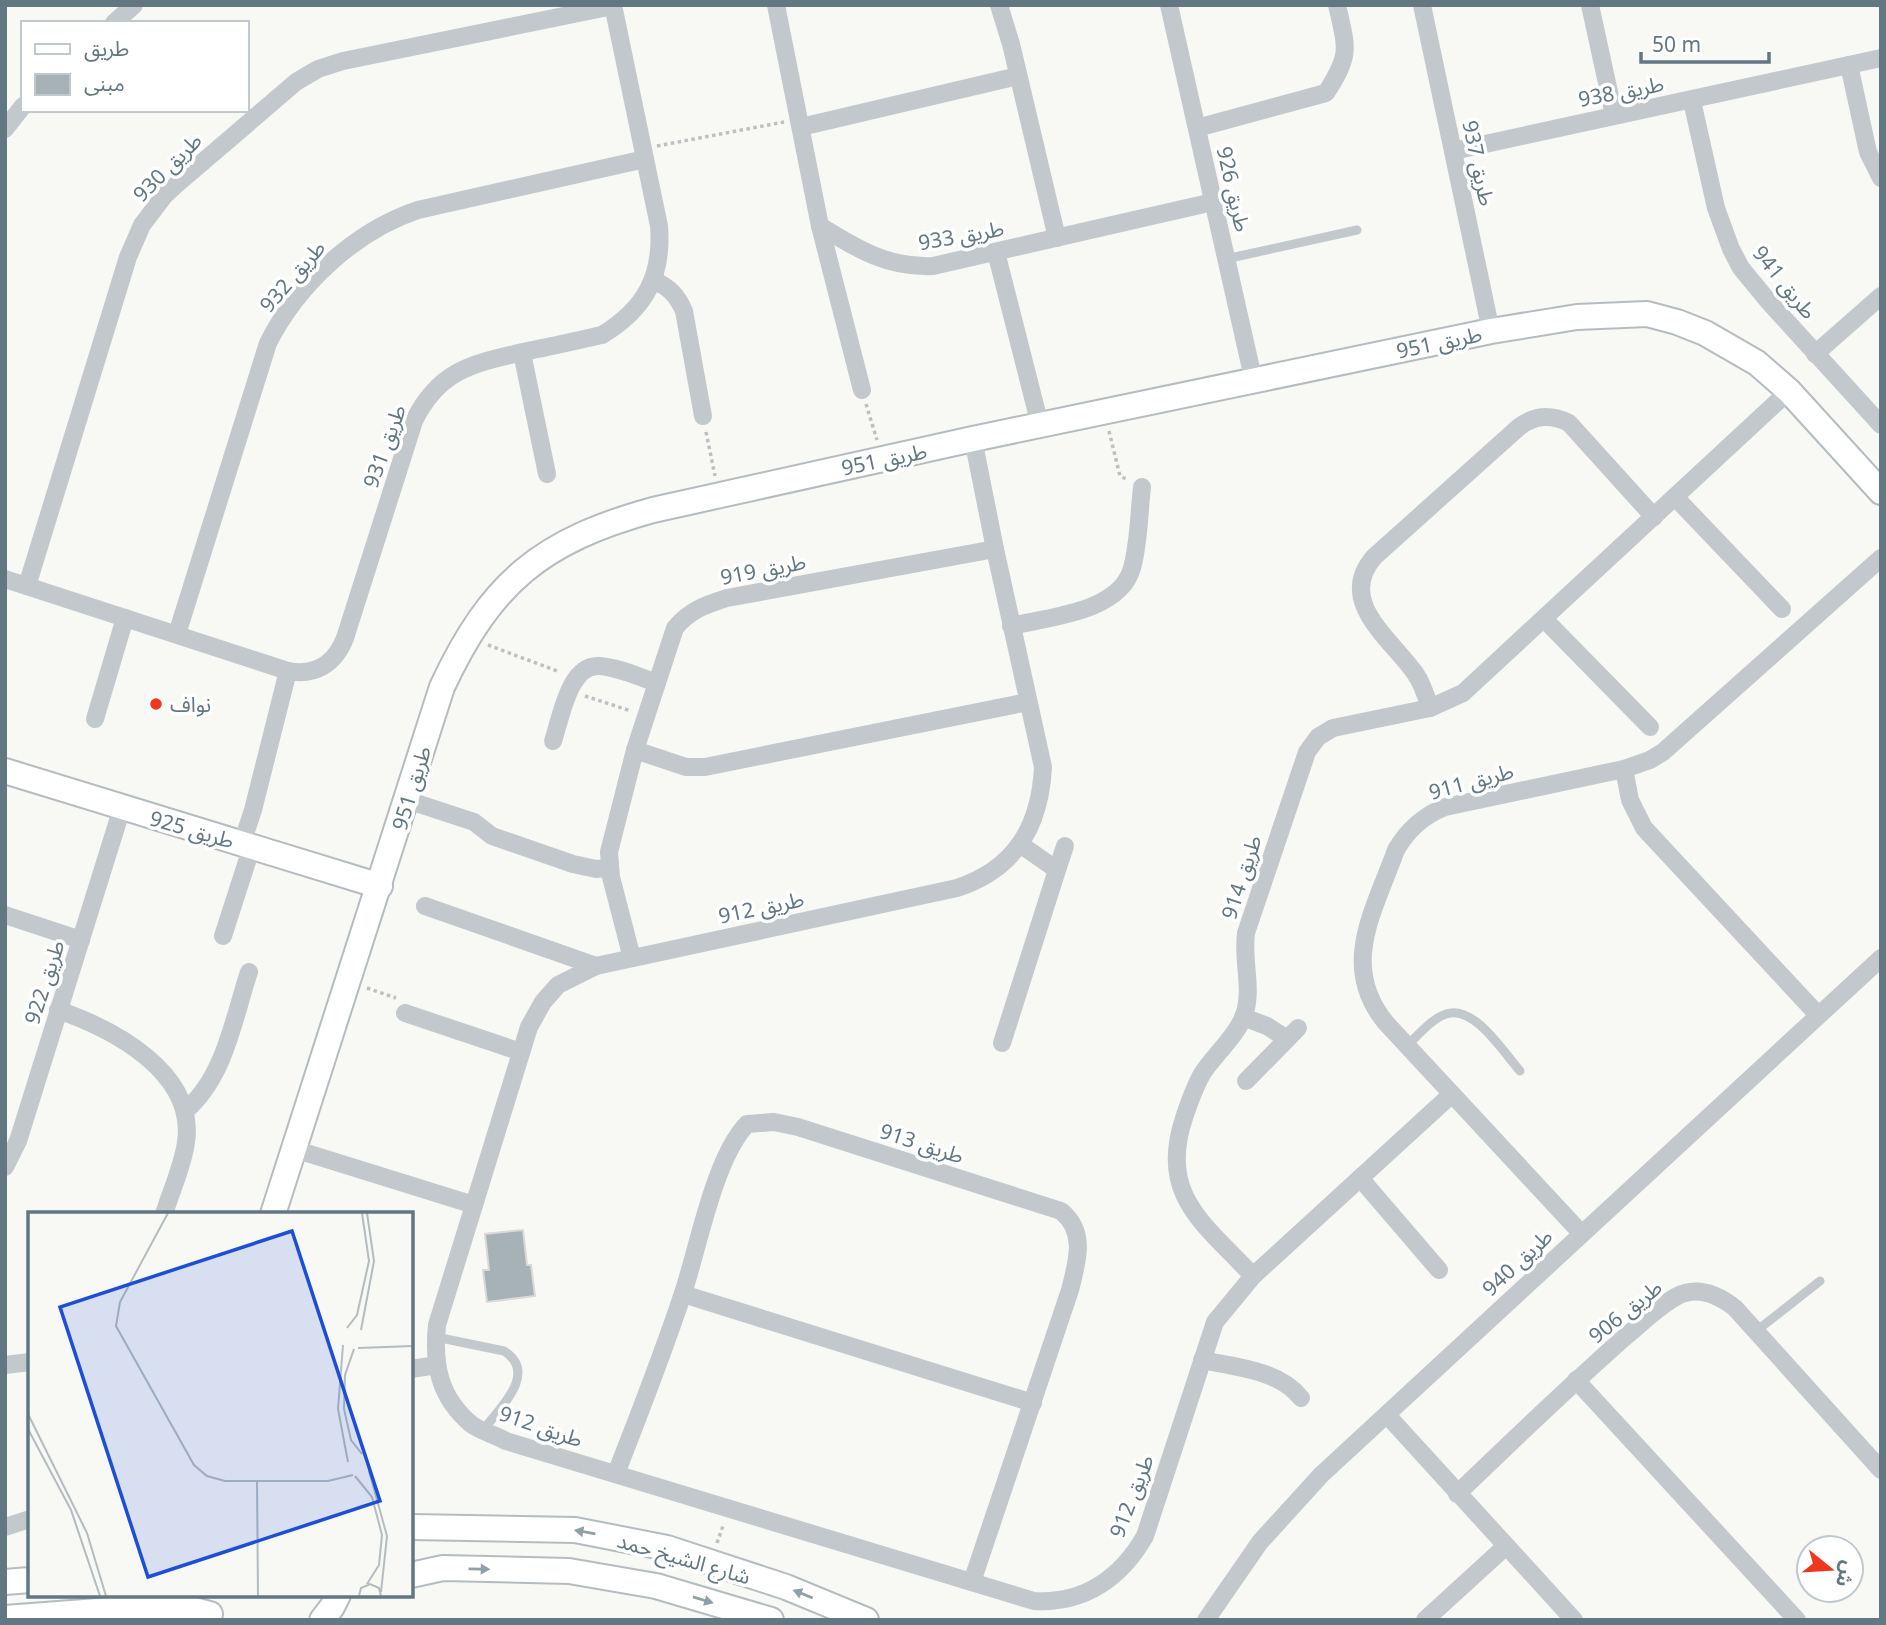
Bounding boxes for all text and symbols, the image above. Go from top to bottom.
legend [21,21,248,112]
scale bar [1641,21,1769,65]
text: 50 m [1652,30,1701,58]
text: طريق [84,34,129,62]
text: مبنى [84,69,125,97]
street label: طريق 938 [1576,69,1666,113]
street label: طريق 937 [1456,118,1502,208]
street label: طريق 930 [126,126,208,208]
street label: طريق 926 [1211,144,1257,234]
street label: طريق 933 [916,214,1006,256]
street label: طريق 932 [253,234,331,318]
street label: طريق 941 [1747,240,1823,324]
street label: طريق 951 [1394,319,1484,365]
street label: طريق 931 [356,400,412,492]
street label: طريق 951 [839,436,929,482]
street label: طريق 919 [718,547,808,591]
place label: نواف [170,690,211,718]
marker: نواف [148,696,164,712]
street label: طريق 951 [385,742,437,834]
street label: طريق 911 [1426,756,1516,806]
street label: طريق 925 [146,804,238,854]
street label: طريق 914 [1214,831,1268,923]
street label: طريق 912 [716,884,806,930]
street label: طريق 922 [17,936,71,1028]
street label: طريق 913 [876,1116,968,1170]
inset map [28,1212,413,1597]
street label: طريق 940 [1476,1222,1558,1302]
street label: طريق 906 [1583,1273,1667,1349]
street label: طريق 912 [495,1399,587,1453]
street label: طريق 912 [1102,1451,1160,1541]
one-way arrow [574,1526,596,1537]
street label: شارع الشيخ حمد [614,1526,754,1592]
north arrow [1795,1534,1865,1604]
text: ش [1830,1558,1863,1591]
one-way arrow [468,1563,490,1575]
one-way arrow [793,1589,814,1600]
one-way arrow [693,1595,714,1605]

